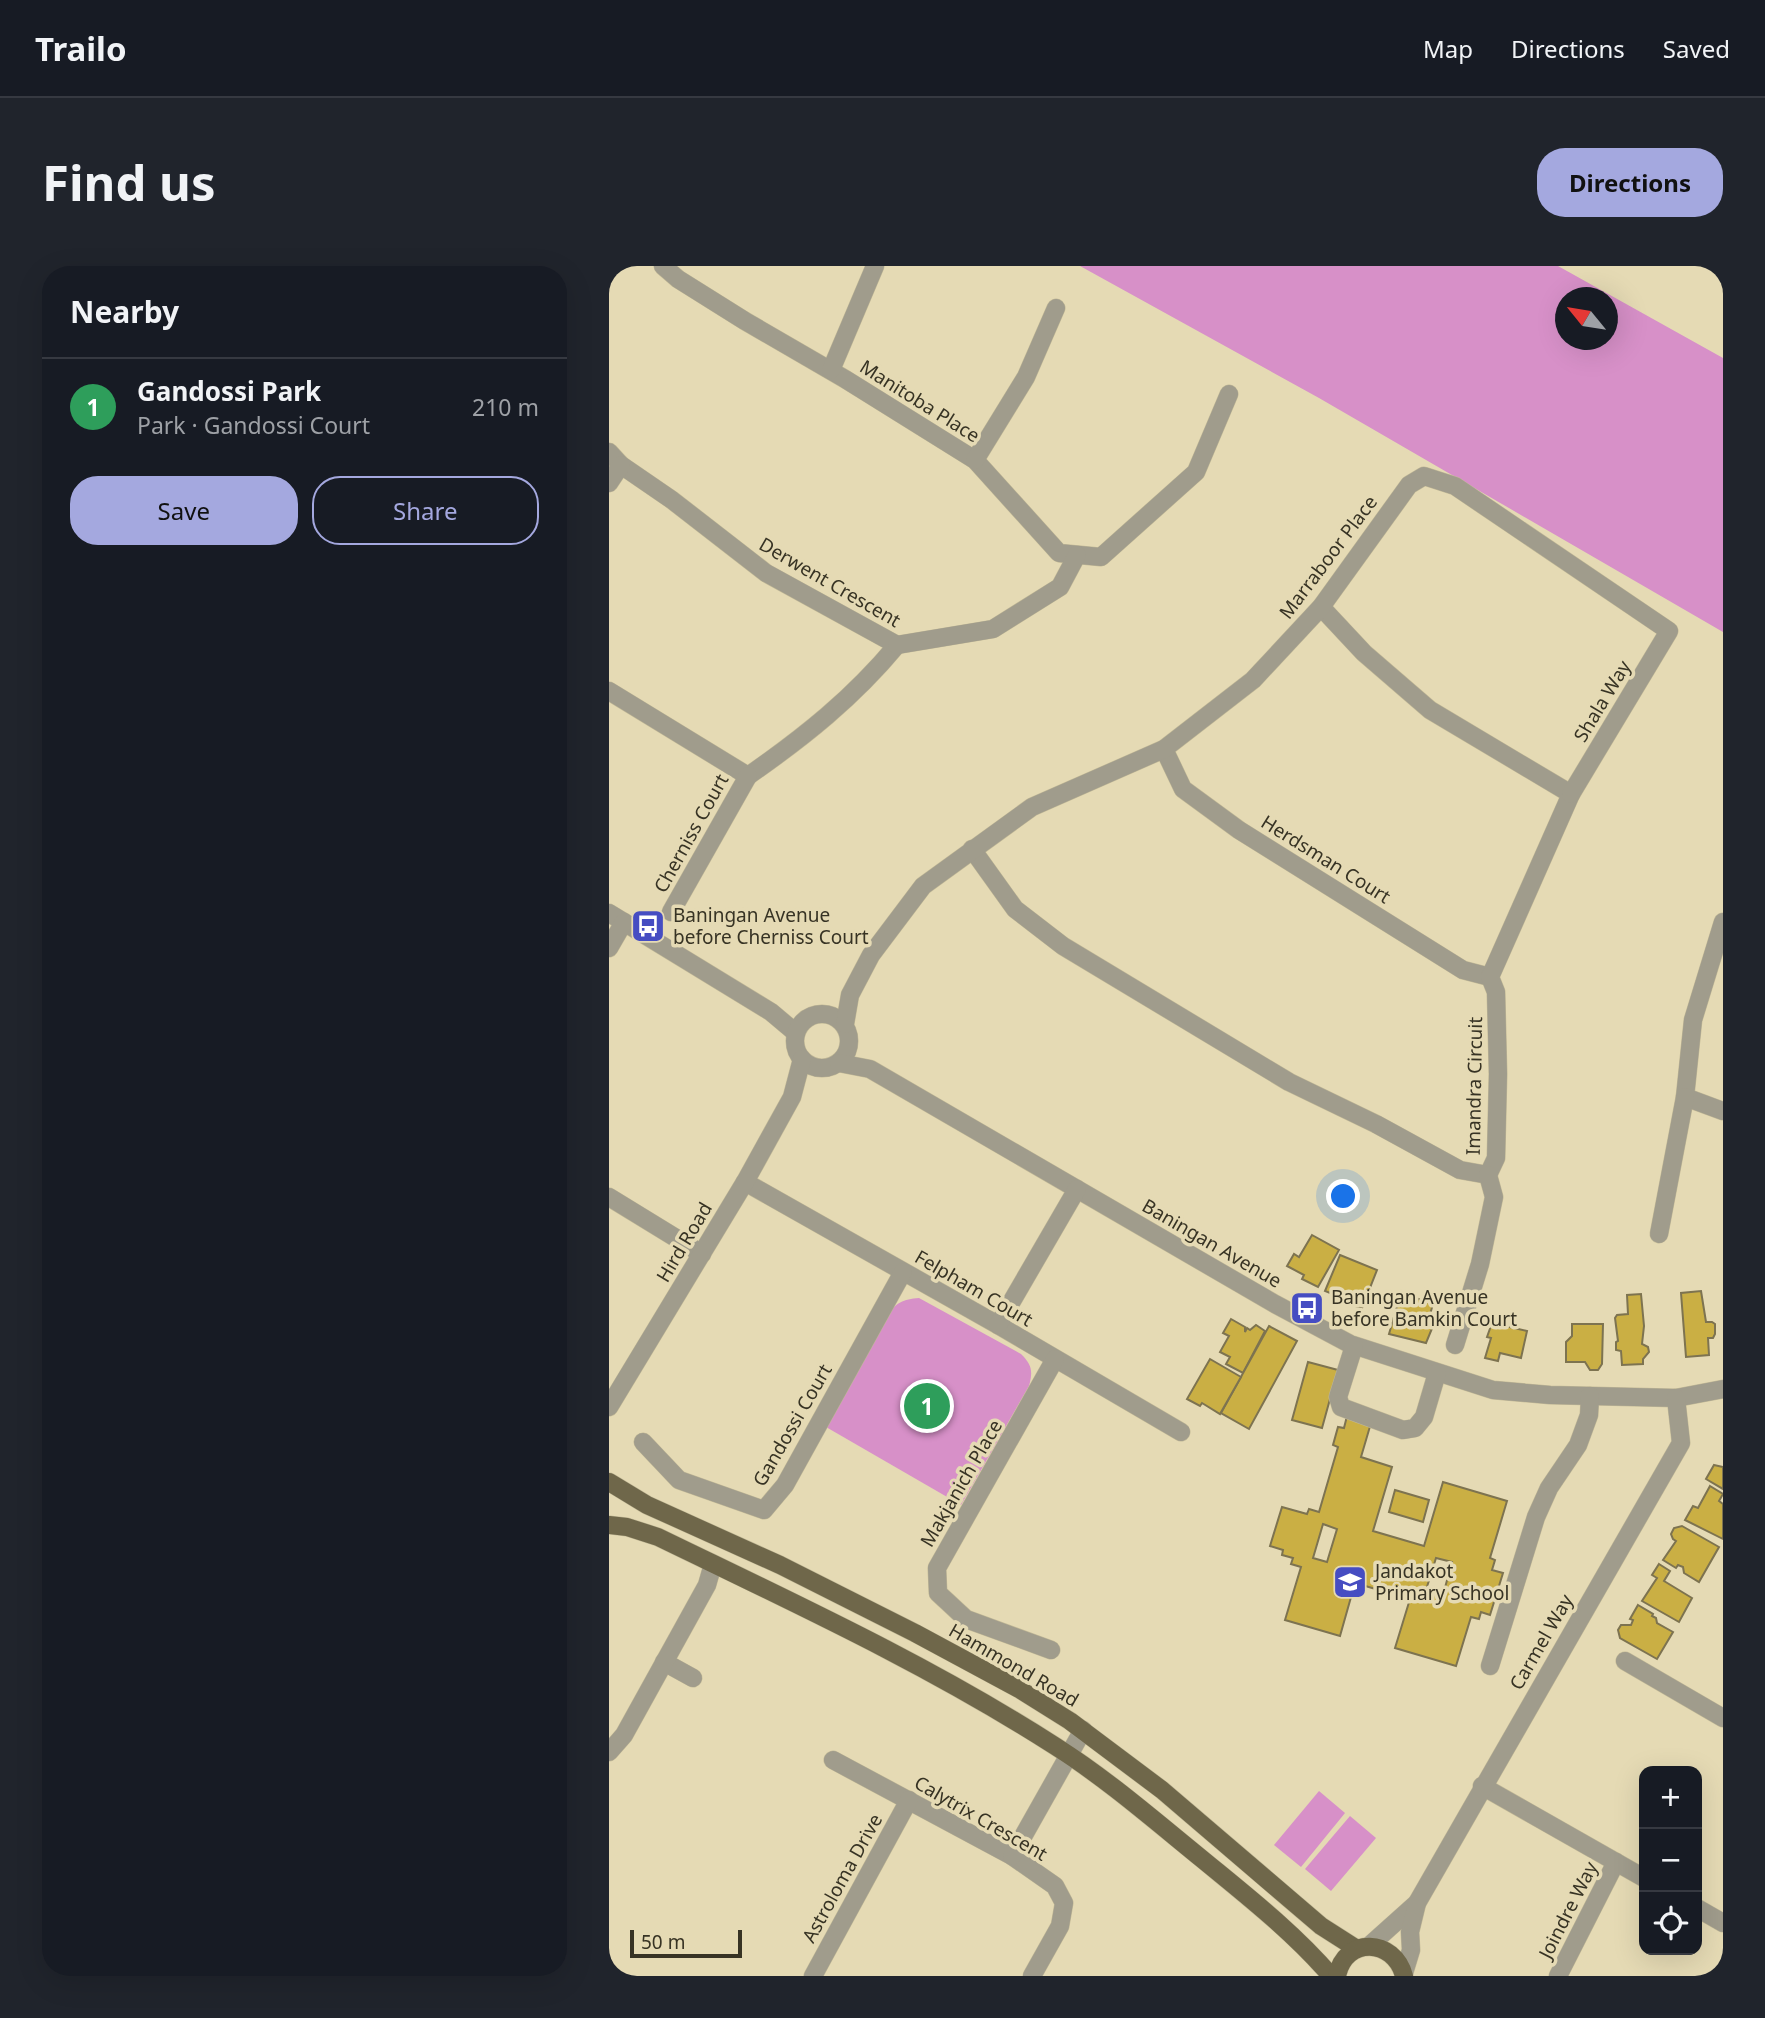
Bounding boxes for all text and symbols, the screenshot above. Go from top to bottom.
text: Trailo [35,26,127,71]
text: Map [1423,32,1473,65]
text: Directions [1511,32,1625,65]
text: Saved [1663,32,1730,65]
button: Directions [1537,148,1723,217]
text: Find us [42,149,216,215]
north arrow [1555,287,1618,350]
text: Nearby [70,291,179,332]
street label: Manitoba Place [855,354,985,448]
text: Gandossi Park [137,373,321,409]
text: 1 [86,391,100,423]
text: 210 m [472,391,539,423]
text: Park · Gandossi Court [137,409,370,441]
button: Save [70,476,298,545]
button: Share [312,476,539,545]
street label: Marraboor Place [1273,490,1383,624]
street label: Derwent Crescent [754,531,906,633]
street label: Shala Way [1567,655,1637,747]
street label: Cherniss Court [648,769,734,897]
street label: Herdsman Court [1256,809,1396,909]
place label: Baningan Avenue before Cherniss Court [673,902,869,950]
bus stop icon: Baningan Avenue before Cherniss Court [629,907,667,945]
street label: Imandra Circuit [1460,1016,1488,1155]
your location [1326,1179,1360,1213]
street label: Baningan Avenue [1137,1192,1287,1294]
street label: Hird Road [650,1197,718,1287]
street label: Felpham Court [910,1244,1038,1332]
place label: Baningan Avenue before Bamkin Court [1331,1284,1517,1332]
bus stop icon: Baningan Avenue before Bamkin Court [1288,1289,1326,1327]
street label: Gandossi Court [746,1359,838,1491]
pin: 1 [904,1380,950,1432]
street label: Makjanich Place [914,1415,1008,1551]
place label: Jandakot Primary School [1373,1558,1509,1606]
school or university icon: Jandakot Primary School [1331,1563,1369,1601]
street label: Carmel Way [1503,1589,1579,1695]
street label: Hammond Road [944,1617,1084,1713]
map controls [1639,1766,1702,1955]
button: + [1639,1766,1702,1829]
street label: Calytrix Crescent [910,1769,1052,1867]
street label: Astroloma Drive [796,1809,888,1947]
button: − [1639,1829,1702,1892]
street label: Joindre Way [1531,1857,1604,1965]
button: locate [1639,1892,1702,1955]
scale bar [630,1927,742,1959]
text: 50 m [641,1929,685,1955]

